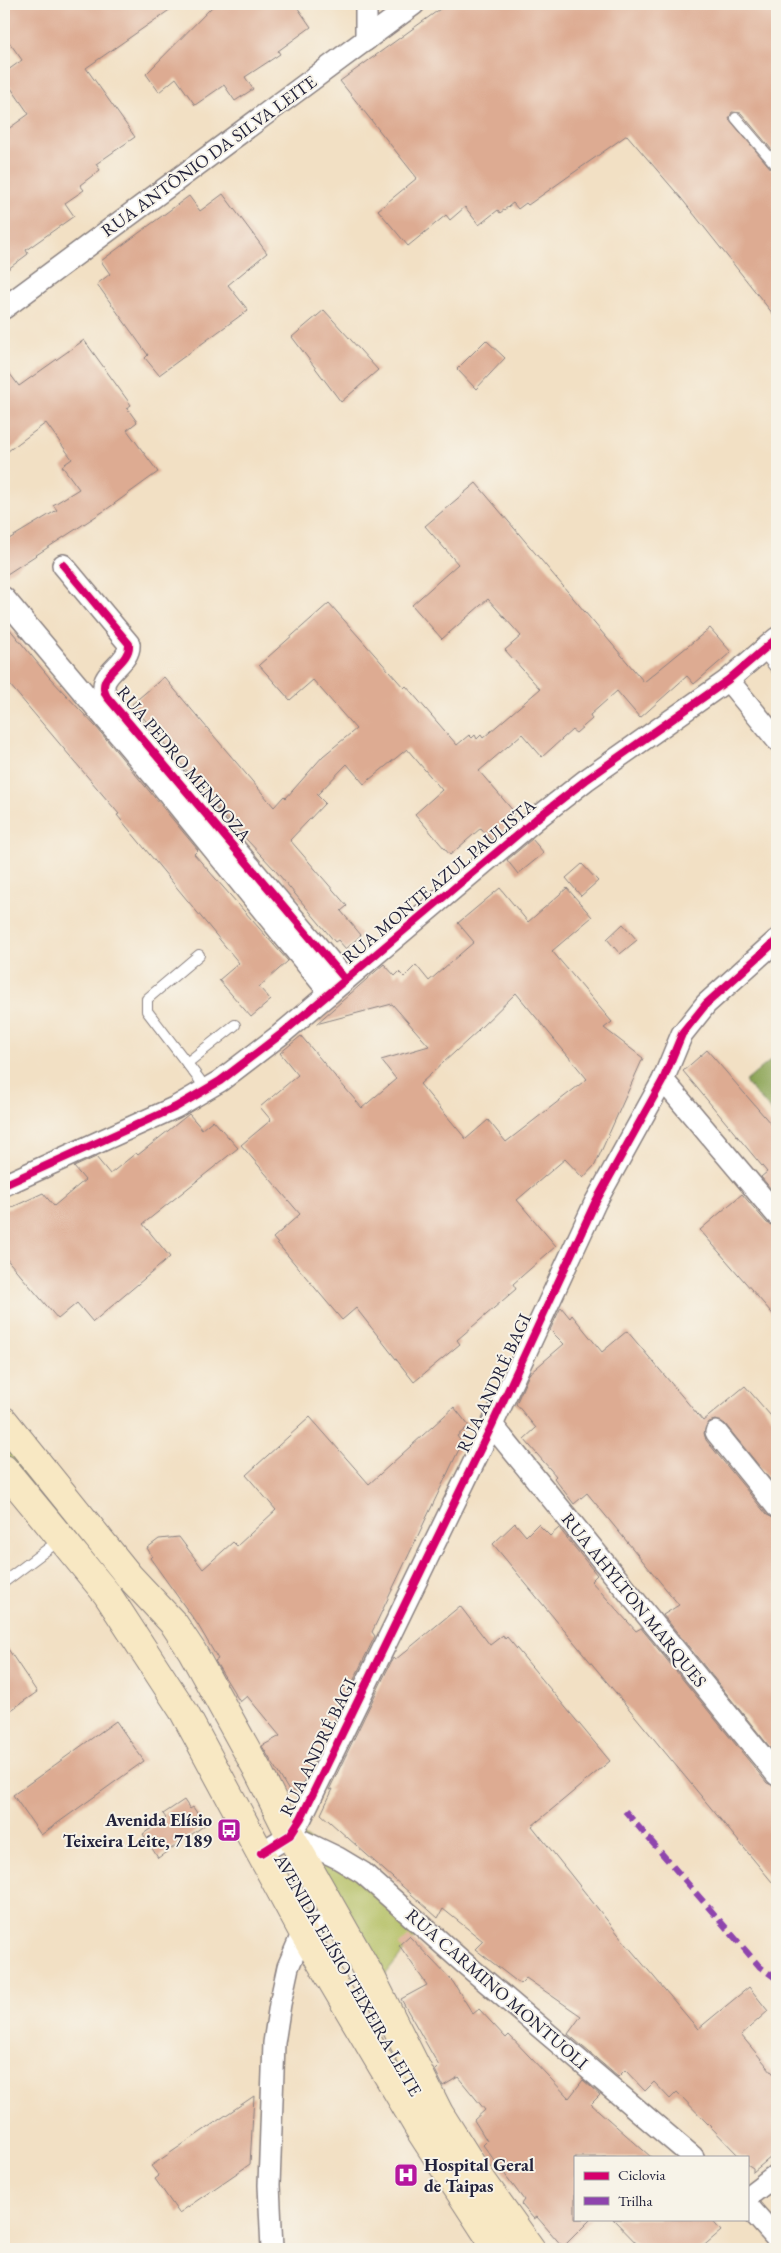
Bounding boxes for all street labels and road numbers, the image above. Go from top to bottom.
street label: RUA ANTÔNIO DA SILVA LEITE [96,70,321,242]
street label: RUA PEDRO MENDOZA [112,681,257,847]
street label: RUA MONTE AZUL PAULISTA [337,793,540,968]
street label: RUA ANDRÉ BAGI [451,1310,536,1456]
street label: RUA AHYLTON MARQUES [557,1508,712,1692]
street label: RUA ANDRÉ BAGI [274,1674,361,1820]
street label: AVENIDA ELÍSIO TEIXEIRA LEITE [269,1849,427,2100]
street label: RUA CARMINO MONTUOLI [401,1903,593,2074]

